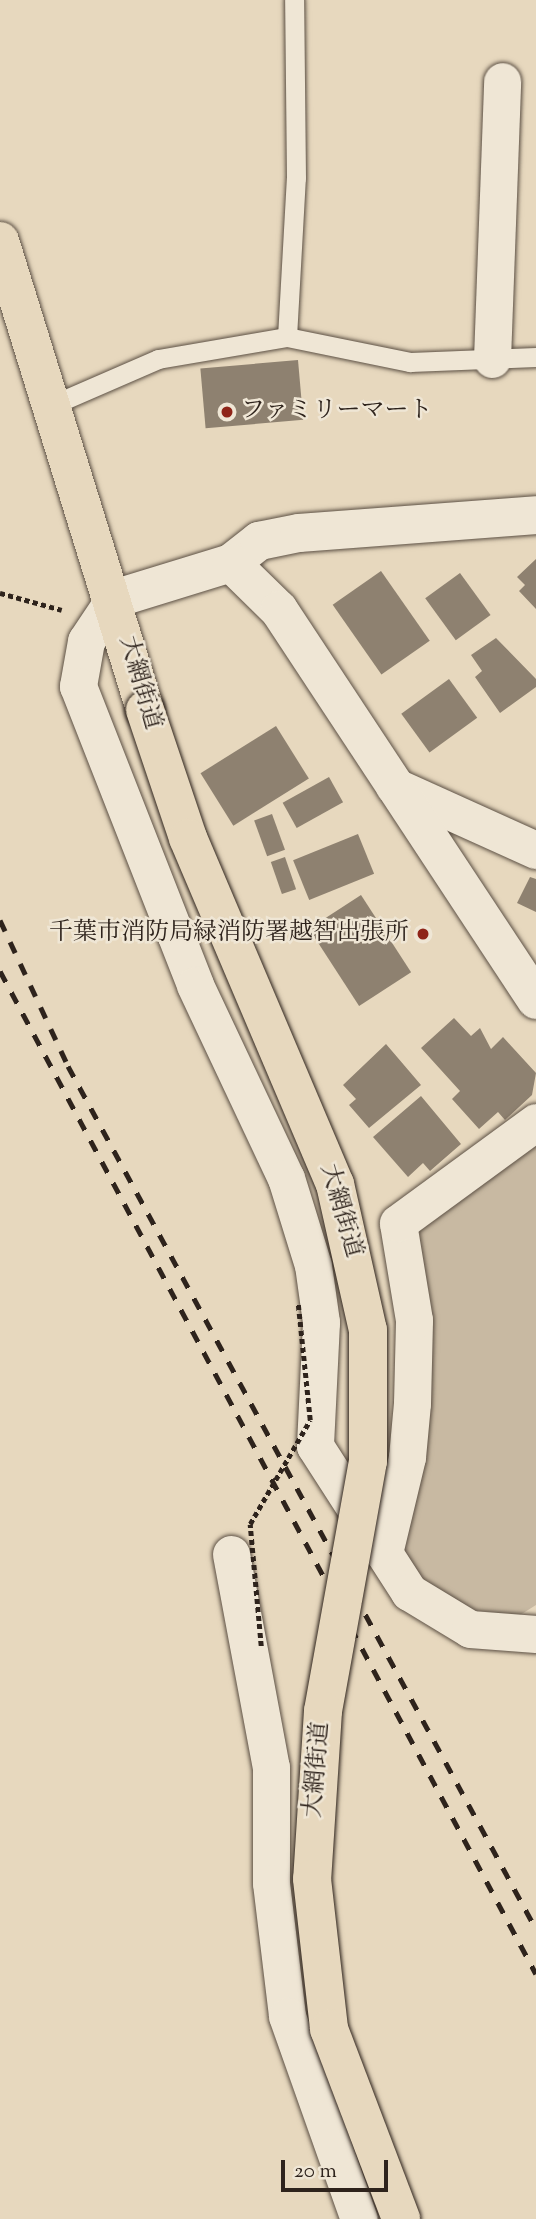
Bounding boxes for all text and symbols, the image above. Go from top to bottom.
place label: ファミリーマート [241,398,433,426]
marker: ファミリーマート [219,404,235,420]
street label: 大網街道 [112,633,166,733]
place label: 千葉市消防局緑消防署越智出張所 [49,920,409,948]
marker: 千葉市消防局緑消防署越智出張所 [415,926,431,942]
street label: 大網街道 [313,1161,367,1261]
street label: 大網街道 [299,1721,337,1819]
scale bar [284,2146,391,2190]
text: 20 m [294,2157,337,2187]

